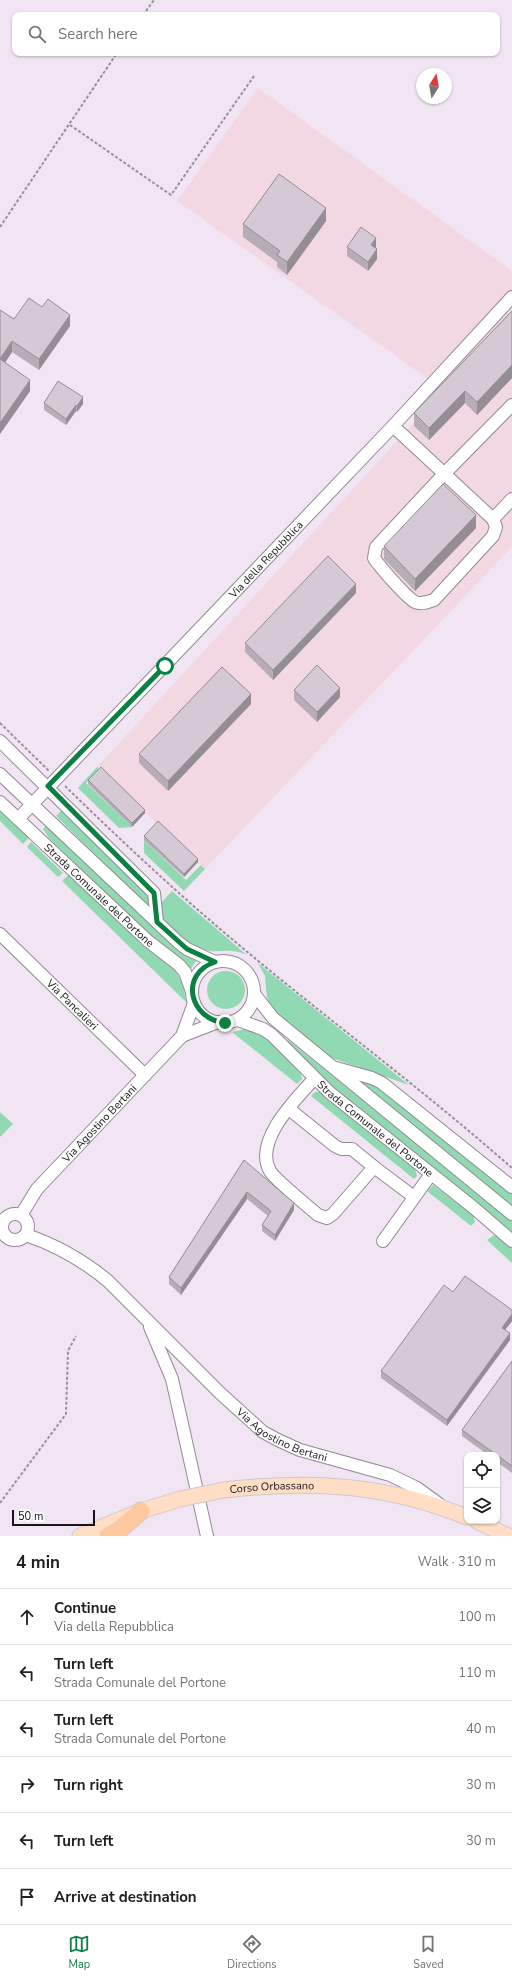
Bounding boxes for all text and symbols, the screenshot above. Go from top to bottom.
search box [12,12,500,56]
icon: search [26,23,48,45]
text: Search here [58,24,138,44]
north arrow [416,68,452,104]
street label: Via della Repubblica [225,518,307,602]
route start [156,657,174,675]
street label: Strada Comunale del Portone [41,840,157,951]
street label: Via Pancalieri [42,975,101,1033]
route end [216,1014,234,1032]
street label: Strada Comunale del Portone [314,1077,436,1181]
street label: Via Agostino Bertani [58,1081,140,1167]
street label: Via Agostino Bertani [232,1404,329,1465]
map controls [464,1452,500,1524]
button: locate [464,1452,500,1488]
street label: Corso Orbassano [229,1478,314,1497]
button: layers [464,1488,500,1524]
scale bar [12,1508,95,1527]
text: 50 m [18,1509,43,1524]
text: 4 min [16,1551,60,1574]
text: Walk · 310 m [418,1553,496,1571]
text: Continue [54,1598,116,1618]
icon: ahead [16,1606,38,1628]
text: 100 m [458,1608,496,1626]
text: Via della Repubblica [54,1618,174,1636]
text: Turn left [54,1654,113,1674]
icon: left [16,1662,38,1684]
text: 110 m [458,1664,496,1682]
text: Strada Comunale del Portone [54,1674,226,1692]
text: Turn left [54,1710,113,1730]
icon: left [16,1718,38,1740]
text: 40 m [466,1720,496,1738]
text: Strada Comunale del Portone [54,1730,226,1748]
icon: right [16,1774,38,1796]
text: Turn right [54,1775,123,1795]
text: 30 m [466,1776,496,1794]
icon: left [16,1830,38,1852]
text: Turn left [54,1831,113,1851]
text: 30 m [466,1832,496,1850]
icon: arrive [16,1886,38,1908]
text: Arrive at destination [54,1887,197,1907]
tab: Map [68,1933,90,1972]
tab: Directions [227,1933,277,1972]
tab: Saved [413,1933,444,1972]

